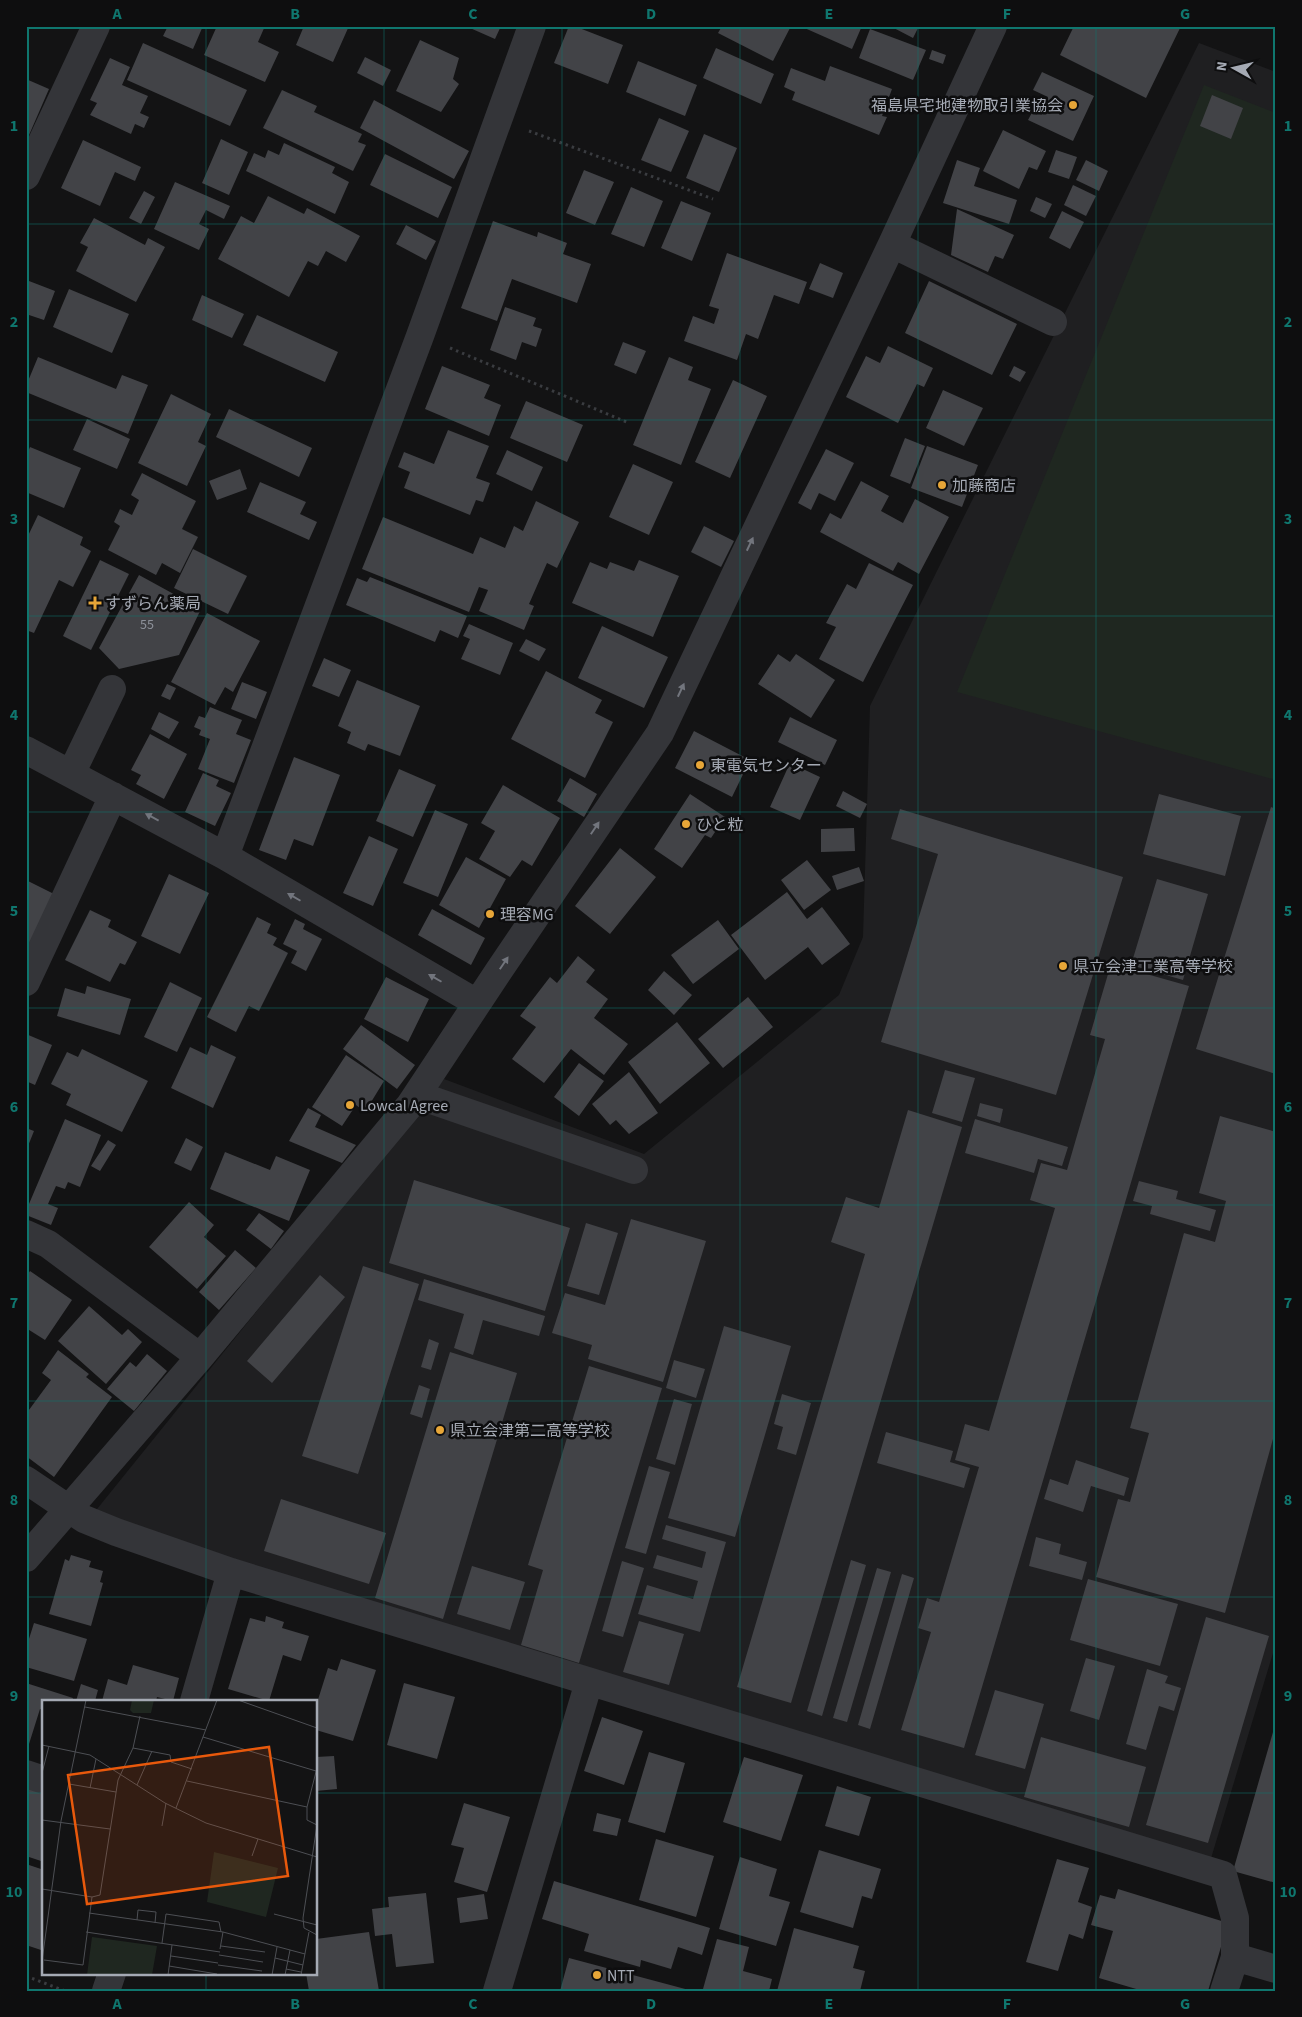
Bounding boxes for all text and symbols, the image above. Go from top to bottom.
text: A [111,3,122,25]
text: B [290,3,300,25]
text: C [468,3,478,25]
text: D [646,3,656,25]
text: E [825,3,833,25]
text: F [1003,3,1011,25]
text: G [1180,3,1190,25]
north arrow [1210,42,1260,92]
text: N [1212,60,1233,72]
place label: 福島県宅地建物取引業協会 [871,95,1063,117]
marker: 福島県宅地建物取引業協会 [1067,99,1079,111]
text: 1 [10,115,18,137]
text: 1 [1284,115,1292,137]
text: 2 [10,311,18,333]
text: 2 [1284,311,1292,333]
place label: 加藤商店 [952,475,1016,497]
marker: 加藤商店 [936,479,948,491]
text: 3 [10,508,18,530]
text: 3 [1284,508,1292,530]
one-way arrow [746,537,754,551]
place label: すずらん薬局 [105,593,201,615]
marker: すずらん薬局 [89,597,101,609]
house number: 55 [140,615,154,635]
one-way arrow [676,683,685,698]
text: 4 [10,704,19,726]
text: 4 [1284,704,1293,726]
place label: 東電気センター [710,755,822,777]
marker: 東電気センター [694,759,706,771]
one-way arrow [146,813,159,822]
place label: ひと粒 [696,814,744,836]
marker: ひと粒 [680,818,692,830]
one-way arrow [591,822,600,835]
one-way arrow [288,892,301,901]
text: 5 [10,900,18,922]
text: 5 [1284,900,1292,922]
place label: 理容MG [500,904,554,926]
marker: 理容MG [484,908,496,920]
one-way arrow [499,956,509,969]
place label: 県立会津工業高等学校 [1073,956,1233,978]
marker: 県立会津工業高等学校 [1057,960,1069,972]
one-way arrow [428,974,441,983]
place label: Lowcal Agree [360,1095,448,1117]
text: 6 [10,1096,18,1118]
text: 6 [1284,1096,1292,1118]
marker: Lowcal Agree [344,1099,356,1111]
text: 7 [10,1292,18,1314]
text: 7 [1284,1292,1292,1314]
place label: 県立会津第二高等学校 [450,1420,610,1442]
marker: 県立会津第二高等学校 [434,1424,446,1436]
text: 8 [10,1489,18,1511]
text: 8 [1284,1489,1292,1511]
text: 9 [10,1685,18,1707]
text: 9 [1284,1685,1292,1707]
inset map [42,1700,318,1974]
text: 10 [6,1881,22,1903]
text: 10 [1280,1881,1296,1903]
place label: NTT [607,1965,635,1987]
marker: NTT [591,1969,603,1981]
text: A [111,1993,122,2015]
text: B [290,1993,300,2015]
text: C [468,1993,478,2015]
text: D [646,1993,656,2015]
text: E [825,1993,833,2015]
text: F [1003,1993,1011,2015]
text: G [1180,1993,1190,2015]

